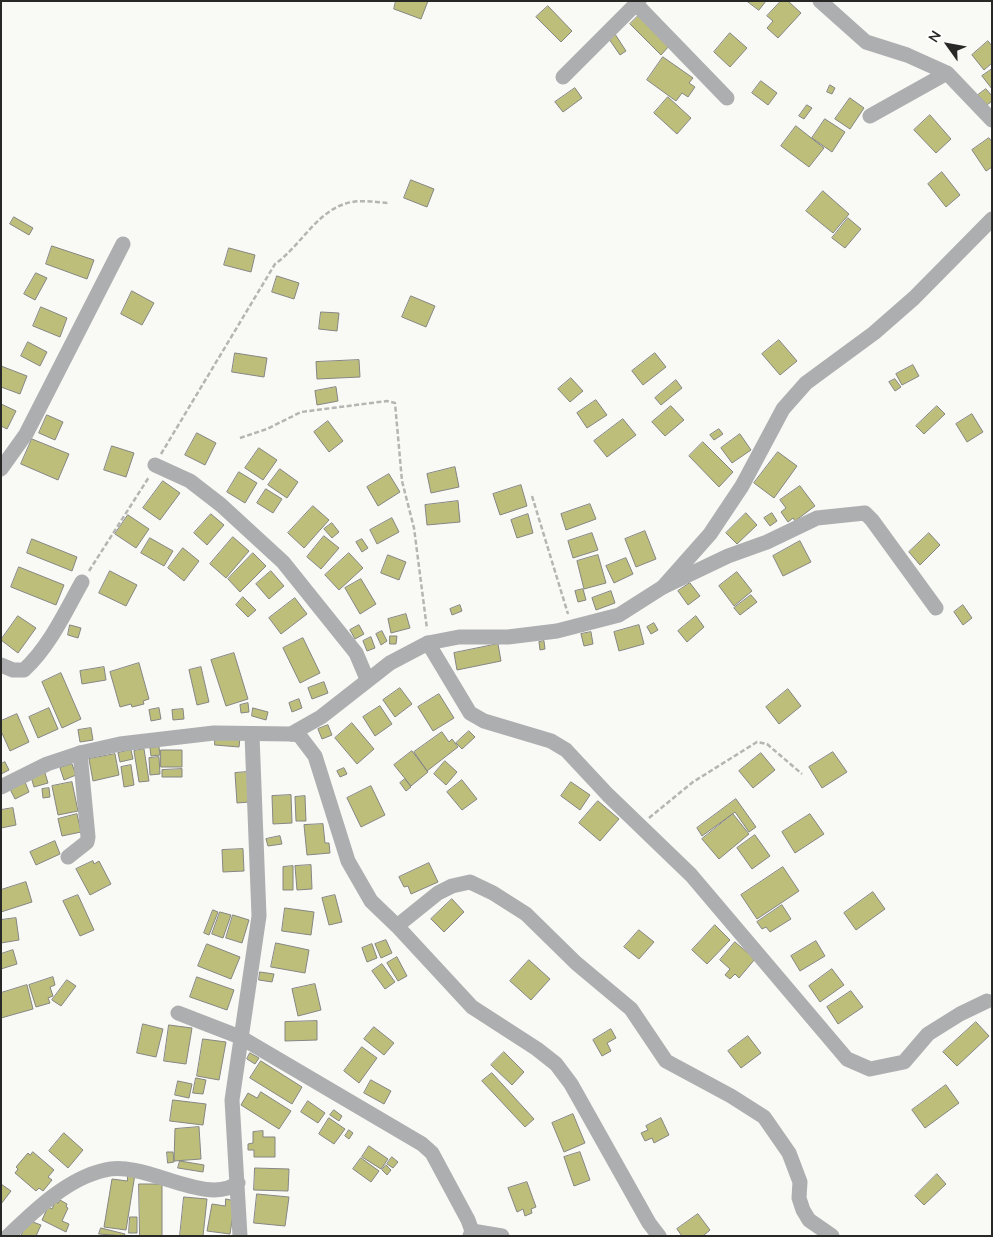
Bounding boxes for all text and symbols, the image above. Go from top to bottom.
north arrow [923,20,973,70]
text: N [924,27,946,46]

